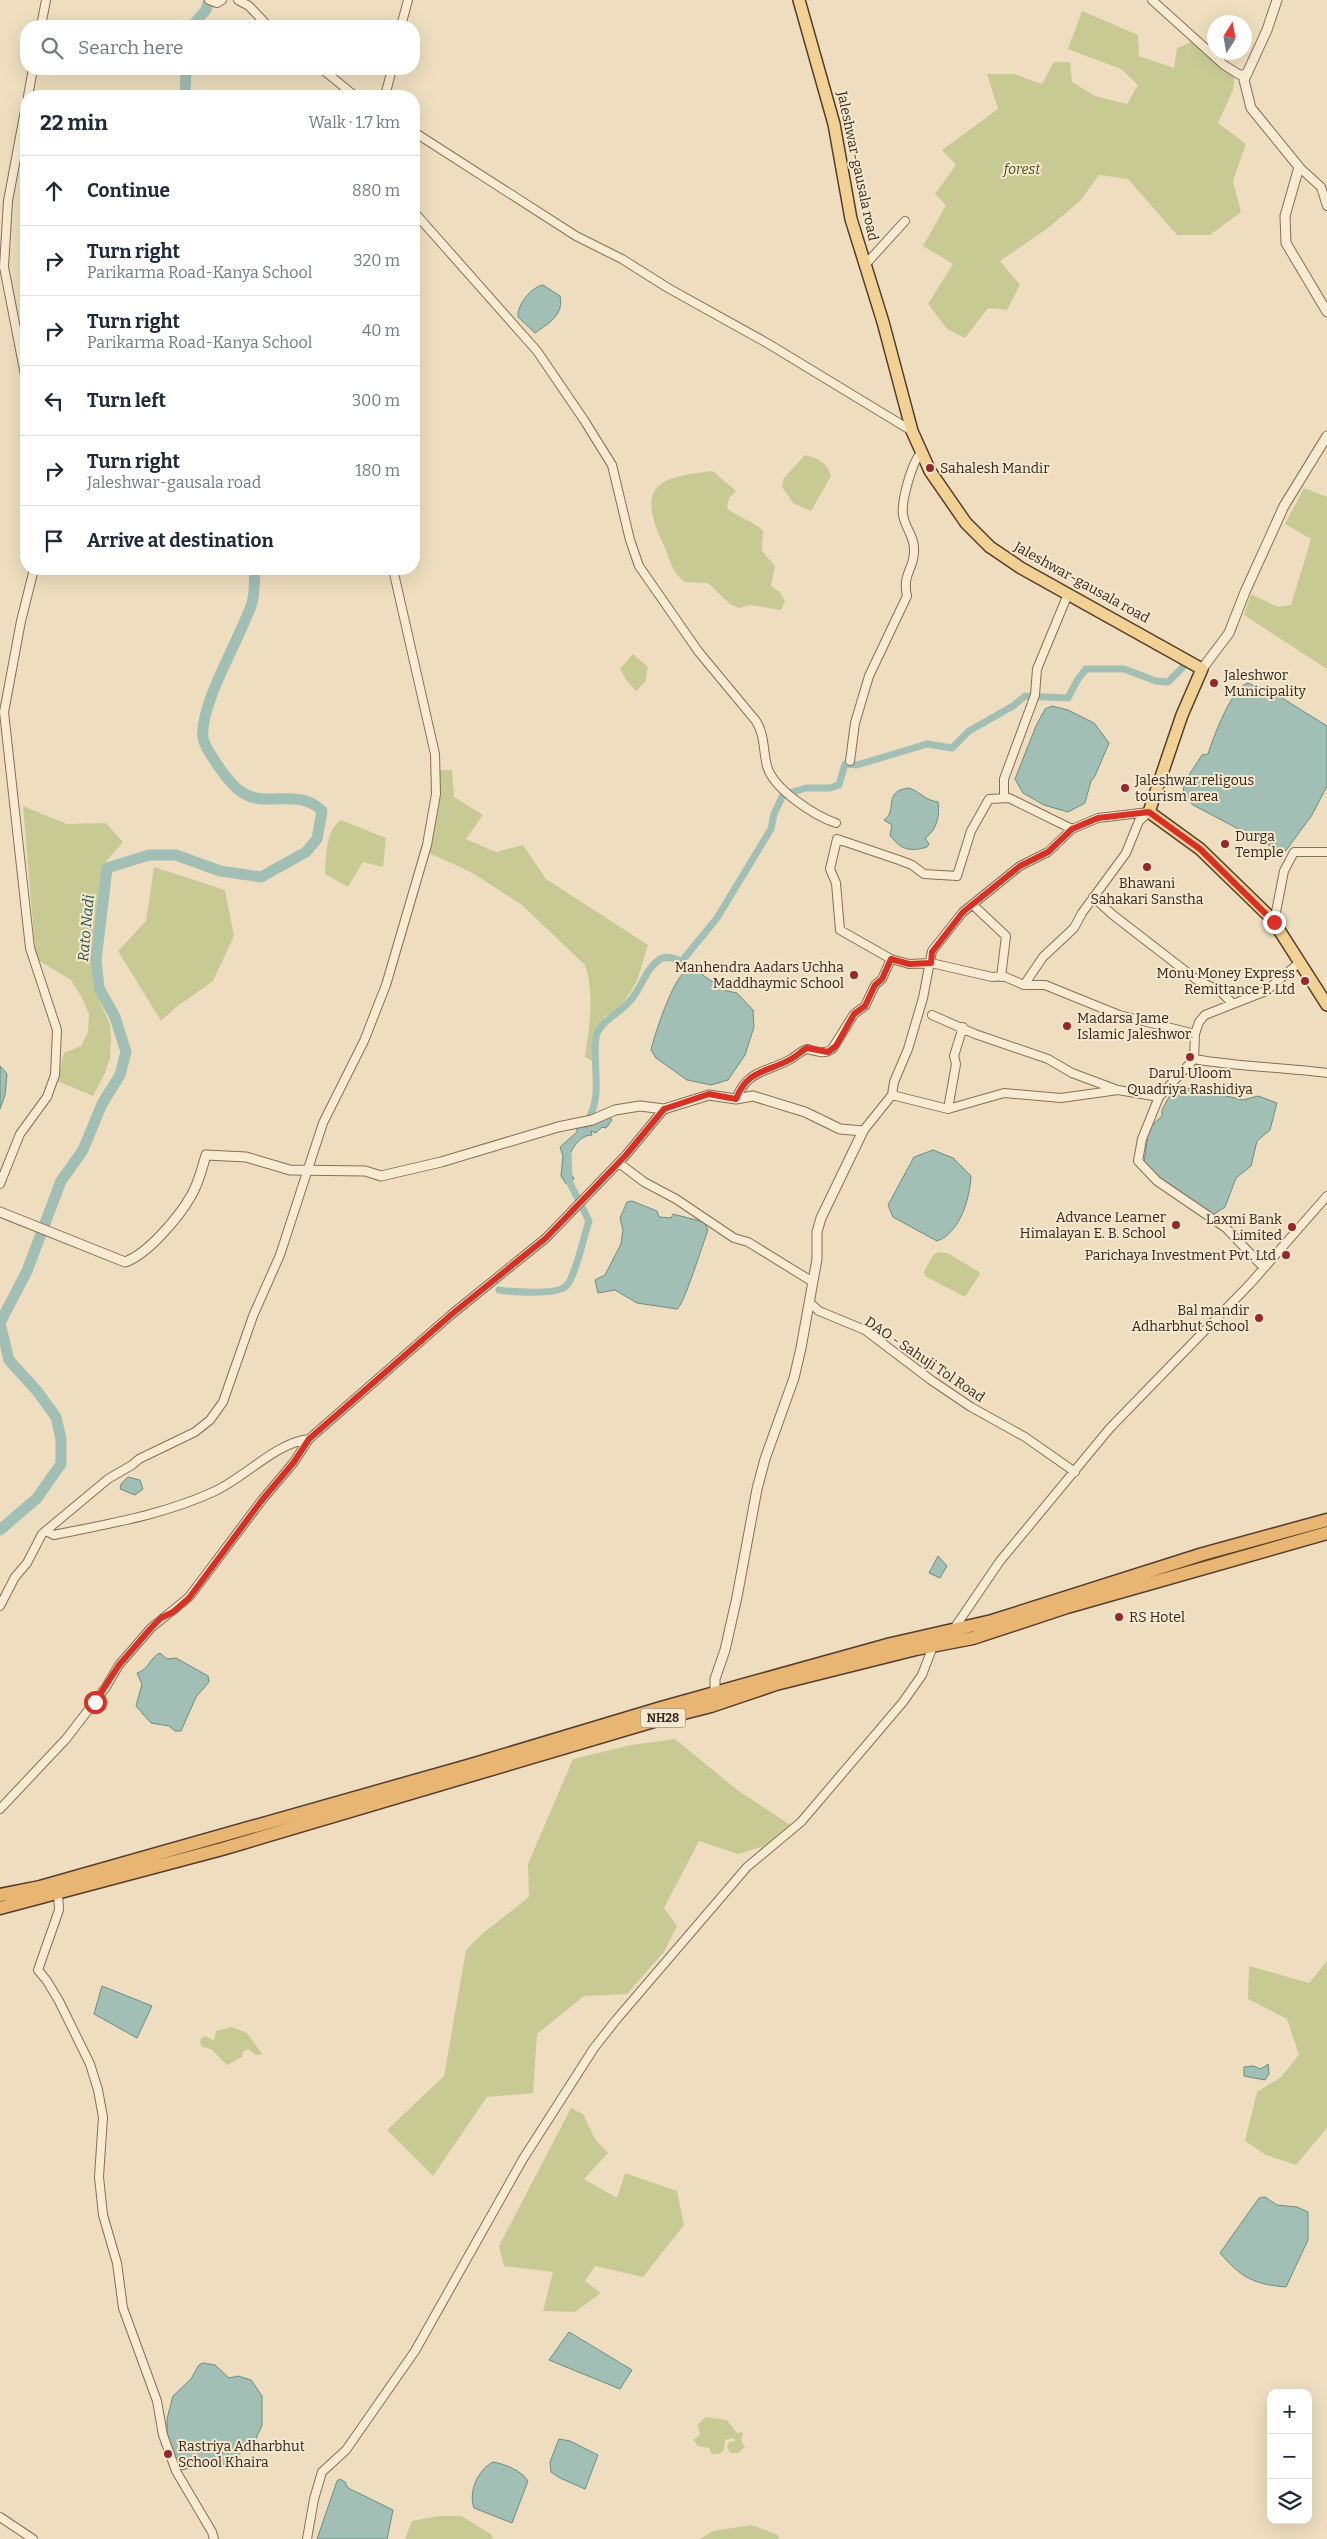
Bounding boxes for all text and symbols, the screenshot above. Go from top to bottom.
north arrow [1207,15,1252,60]
search box [20,20,420,75]
icon: search [38,34,66,62]
text: Search here [78,36,183,59]
street label: Jaleshwar-gausala road [833,89,882,242]
text: 22 min [40,110,108,136]
text: Walk · 1.7 km [308,113,400,132]
park label: forest [1002,161,1041,178]
icon: ahead [40,177,68,205]
text: Continue [87,179,170,202]
text: 880 m [352,181,400,200]
text: Turn right [87,240,180,263]
icon: right [40,247,68,275]
text: 320 m [353,251,400,270]
text: Parikarma Road-Kanya School [87,263,312,282]
text: Turn right [87,310,180,333]
icon: right [40,317,68,345]
text: 40 m [362,321,400,340]
text: Parikarma Road-Kanya School [87,333,312,352]
icon: left [40,387,68,415]
text: Turn left [87,389,166,412]
text: 300 m [352,391,400,410]
text: Turn right [87,450,180,473]
icon: right [40,457,68,485]
place label: Sahalesh Mandir [940,460,1049,477]
text: 180 m [355,461,400,480]
marker: Sahalesh Mandir [924,462,936,474]
text: Jaleshwar-gausala road [87,473,261,492]
icon: arrive [40,527,68,555]
text: Arrive at destination [87,529,274,552]
street label: Jaleshwar-gausala road [1010,538,1153,627]
place label: Jaleshwor Municipality [1223,667,1306,700]
marker: Jaleshwor Municipality [1208,677,1220,689]
place label: Jaleshwar religous tourism area [1134,772,1254,805]
marker: Jaleshwar religous tourism area [1119,782,1131,794]
place label: Durga Temple [1235,828,1284,861]
marker: Durga Temple [1219,838,1231,850]
marker: Bhawani Sahakari Sanstha [1141,861,1153,873]
place label: Bhawani Sahakari Sanstha [1091,875,1204,908]
water label: Rato Nadi [74,894,98,962]
route end [1263,911,1286,934]
place label: Manhendra Aadars Uchha Maddhaymic School [675,959,844,992]
place label: Monu Money Express Remittance P. Ltd [1157,965,1295,998]
marker: Manhendra Aadars Uchha Maddhaymic School [848,969,860,981]
marker: Monu Money Express Remittance P. Ltd [1299,975,1311,987]
place label: Madarsa Jame Islamic Jaleshwor [1077,1010,1191,1043]
marker: Madarsa Jame Islamic Jaleshwor [1061,1020,1073,1032]
marker: Darul Uloom Quadriya Rashidiya [1184,1051,1196,1063]
place label: Darul Uloom Quadriya Rashidiya [1127,1065,1253,1098]
place label: Advance Learner Himalayan E. B. School [1020,1209,1166,1242]
place label: Laxmi Bank Limited [1206,1211,1282,1244]
marker: Advance Learner Himalayan E. B. School [1170,1219,1182,1231]
marker: Laxmi Bank Limited [1286,1221,1298,1233]
place label: Parichaya Investment Pvt. Ltd [1085,1247,1276,1264]
marker: Parichaya Investment Pvt. Ltd [1280,1249,1292,1261]
place label: Bal mandir Adharbhut School [1131,1302,1249,1335]
marker: Bal mandir Adharbhut School [1253,1312,1265,1324]
street label: DAO - Sahuji Tol Road [862,1313,988,1406]
place label: RS Hotel [1129,1609,1185,1626]
marker: RS Hotel [1113,1611,1125,1623]
route start [84,1691,107,1714]
road number: NH28 [640,1709,686,1728]
map controls [1267,2389,1312,2524]
button: + [1267,2389,1312,2434]
button: − [1267,2434,1312,2479]
place label: Rastriya Adharbhut School Khaira [178,2438,305,2471]
marker: Rastriya Adharbhut School Khaira [162,2448,174,2460]
button: layers [1267,2479,1312,2524]

